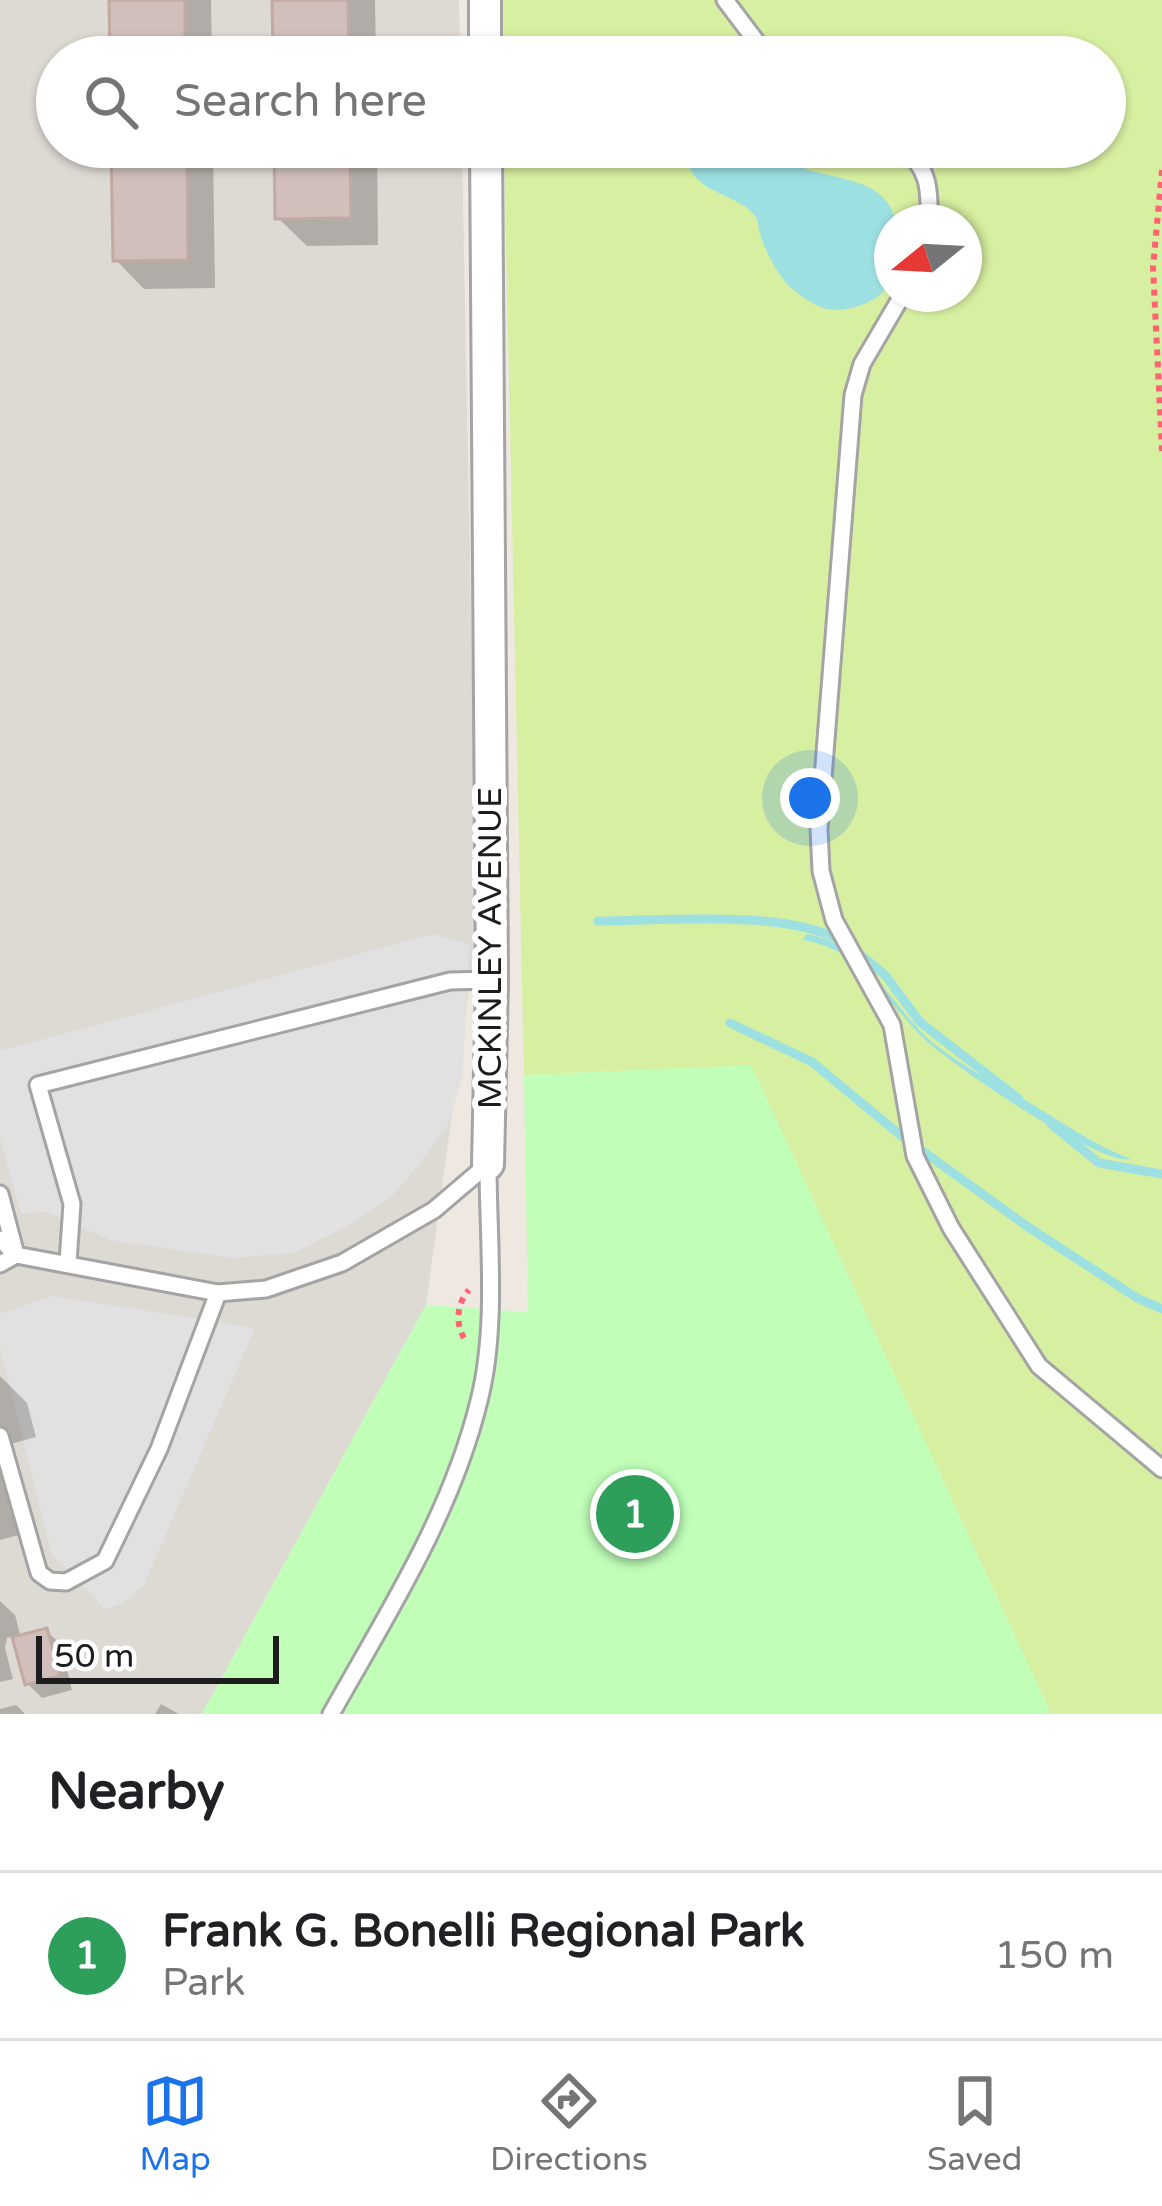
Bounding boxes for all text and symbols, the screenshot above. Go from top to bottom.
search box [36,36,1126,168]
icon: search [78,69,144,135]
text: Search here [174,75,427,129]
north arrow [874,204,982,312]
your location [780,768,840,828]
street label: MCKINLEY AVENUE [471,787,510,1109]
pin: 1 [596,1469,674,1559]
scale bar [36,1630,279,1683]
text: 50 m [54,1637,134,1676]
text: Nearby [48,1761,225,1823]
text: Frank G. Bonelli Regional Park [162,1905,804,1959]
text: 1 [75,1932,99,1979]
text: 150 m [995,1932,1114,1979]
text: Park [162,1959,245,2006]
tab: Map [140,2068,211,2179]
tab: Directions [490,2068,648,2179]
tab: Saved [927,2068,1022,2179]

